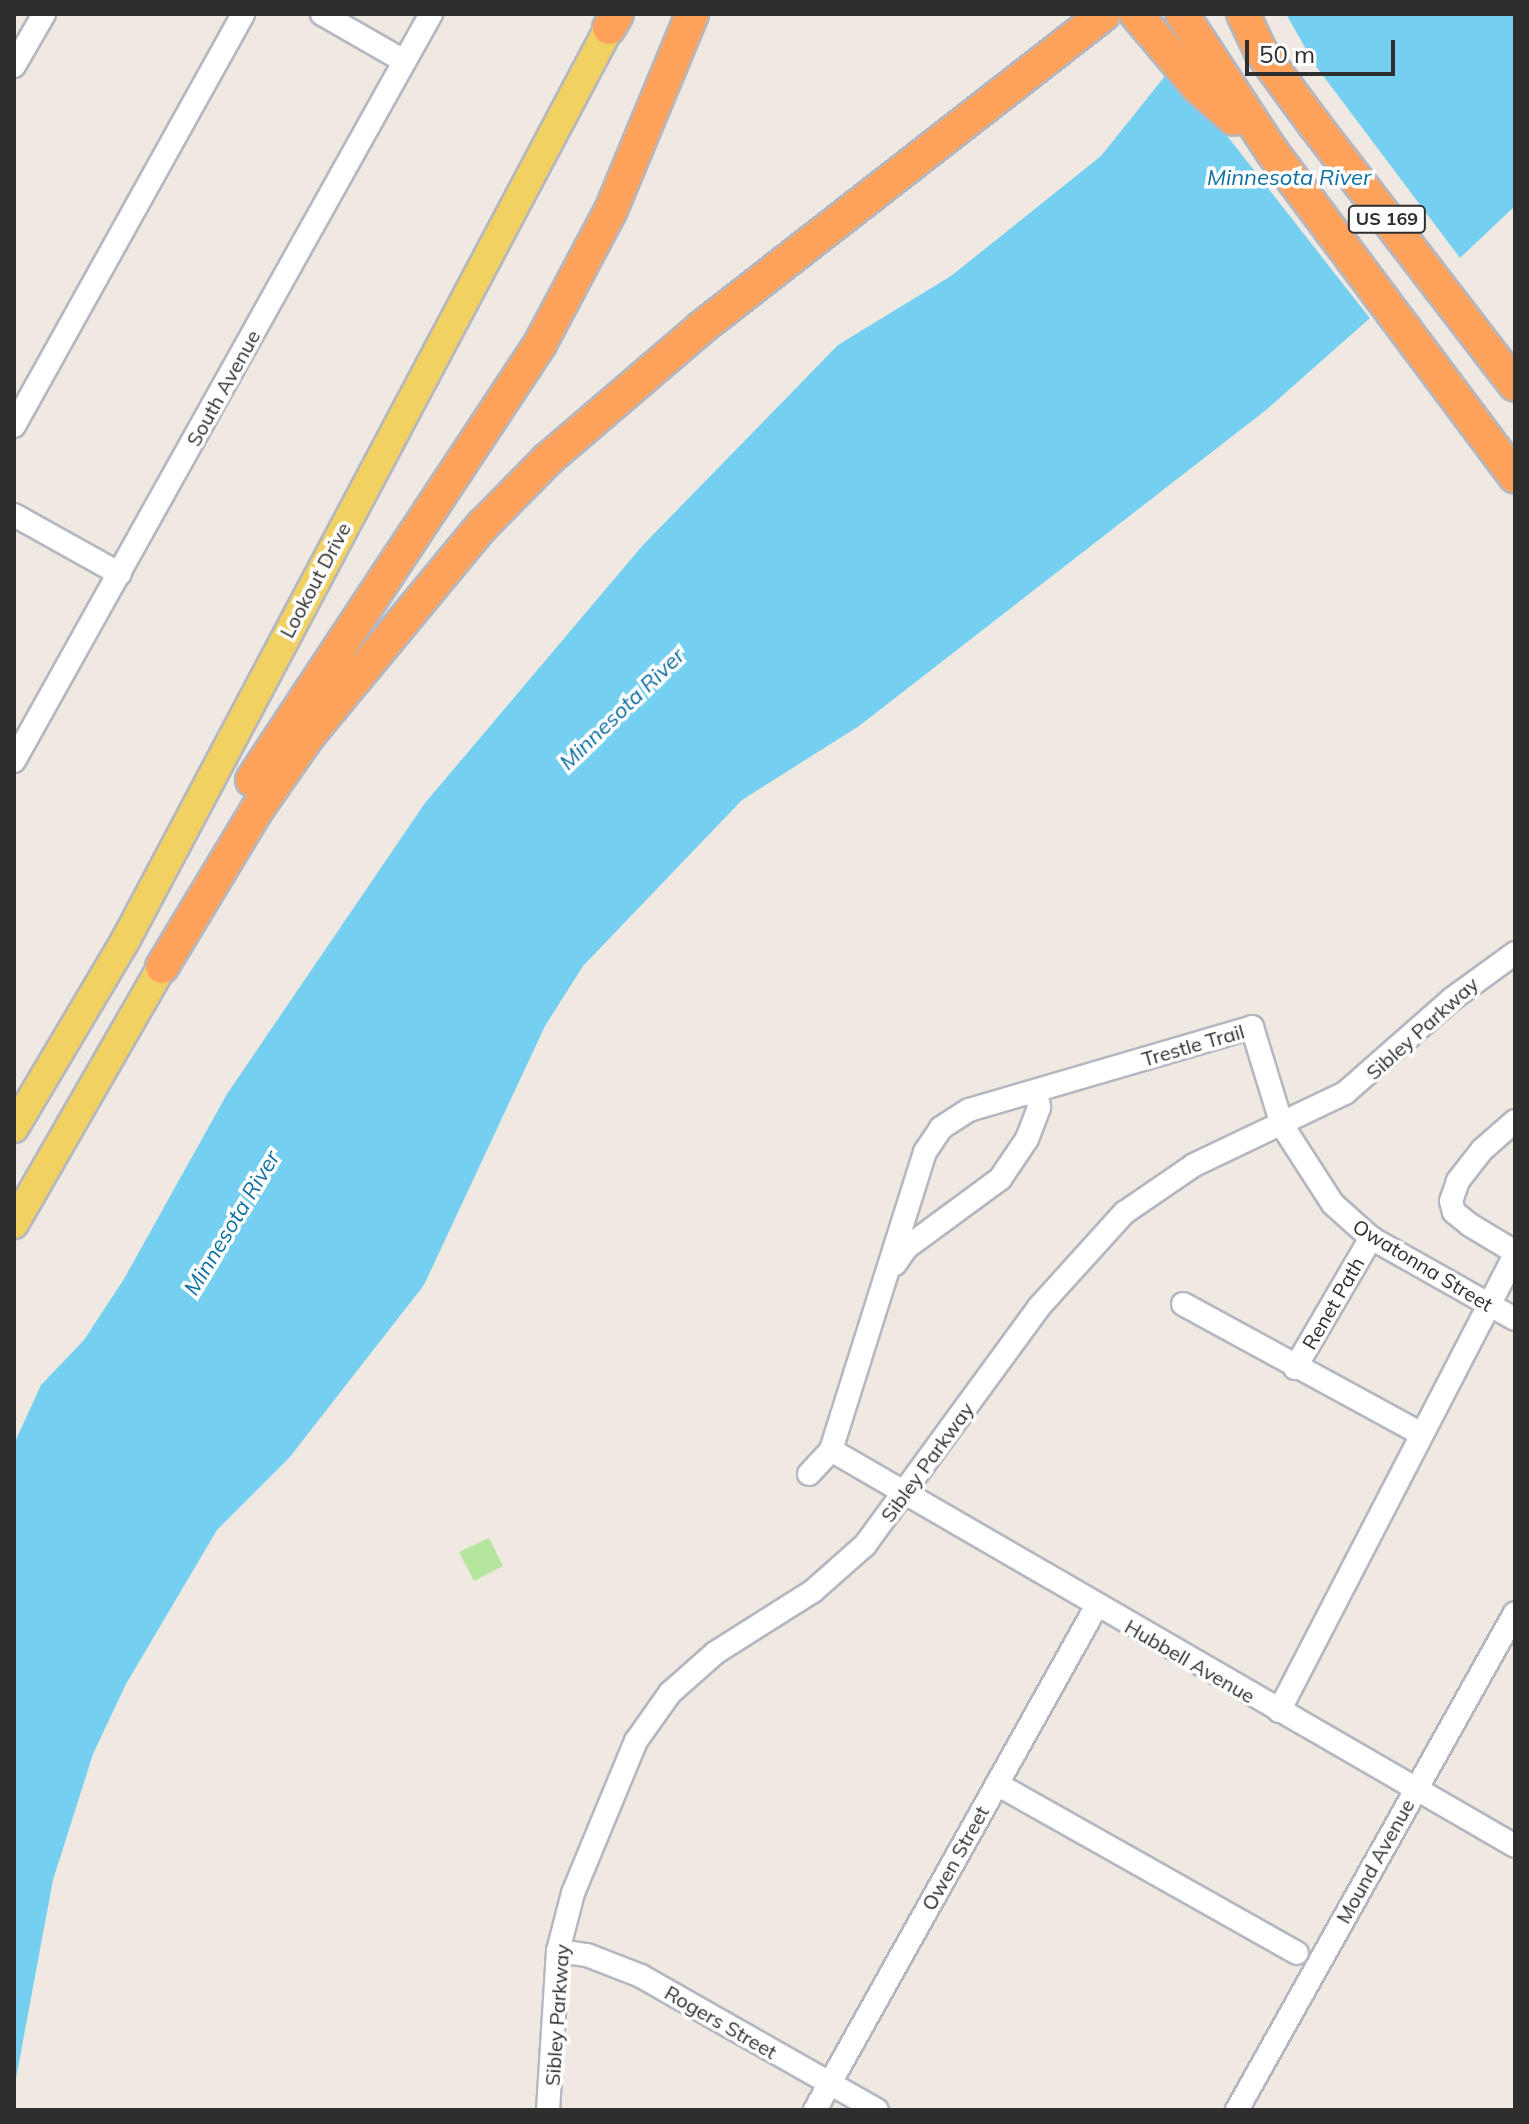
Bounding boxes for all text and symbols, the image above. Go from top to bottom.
scale bar [1249,24,1399,74]
text: 50 m [1259,39,1315,69]
water label: Minnesota River [1207,165,1371,191]
road number: US 169 [1347,205,1427,233]
street label: South Avenue [181,326,265,450]
street label: Lookout Drive [275,518,355,642]
water label: Minnesota River [554,643,690,775]
street label: Sibley Parkway [1361,972,1483,1084]
street label: Trestle Trail [1139,1019,1247,1071]
water label: Minnesota River [179,1146,285,1300]
street label: Owatonna Street [1349,1214,1497,1316]
street label: Renet Path [1297,1253,1369,1353]
street label: Sibley Parkway [876,1397,978,1527]
street label: Hubbell Avenue [1121,1614,1259,1708]
street label: Mound Avenue [1331,1795,1419,1927]
street label: Owen Street [916,1802,994,1914]
street label: Sibley Parkway [540,1943,574,2087]
street label: Rogers Street [661,1980,781,2064]

